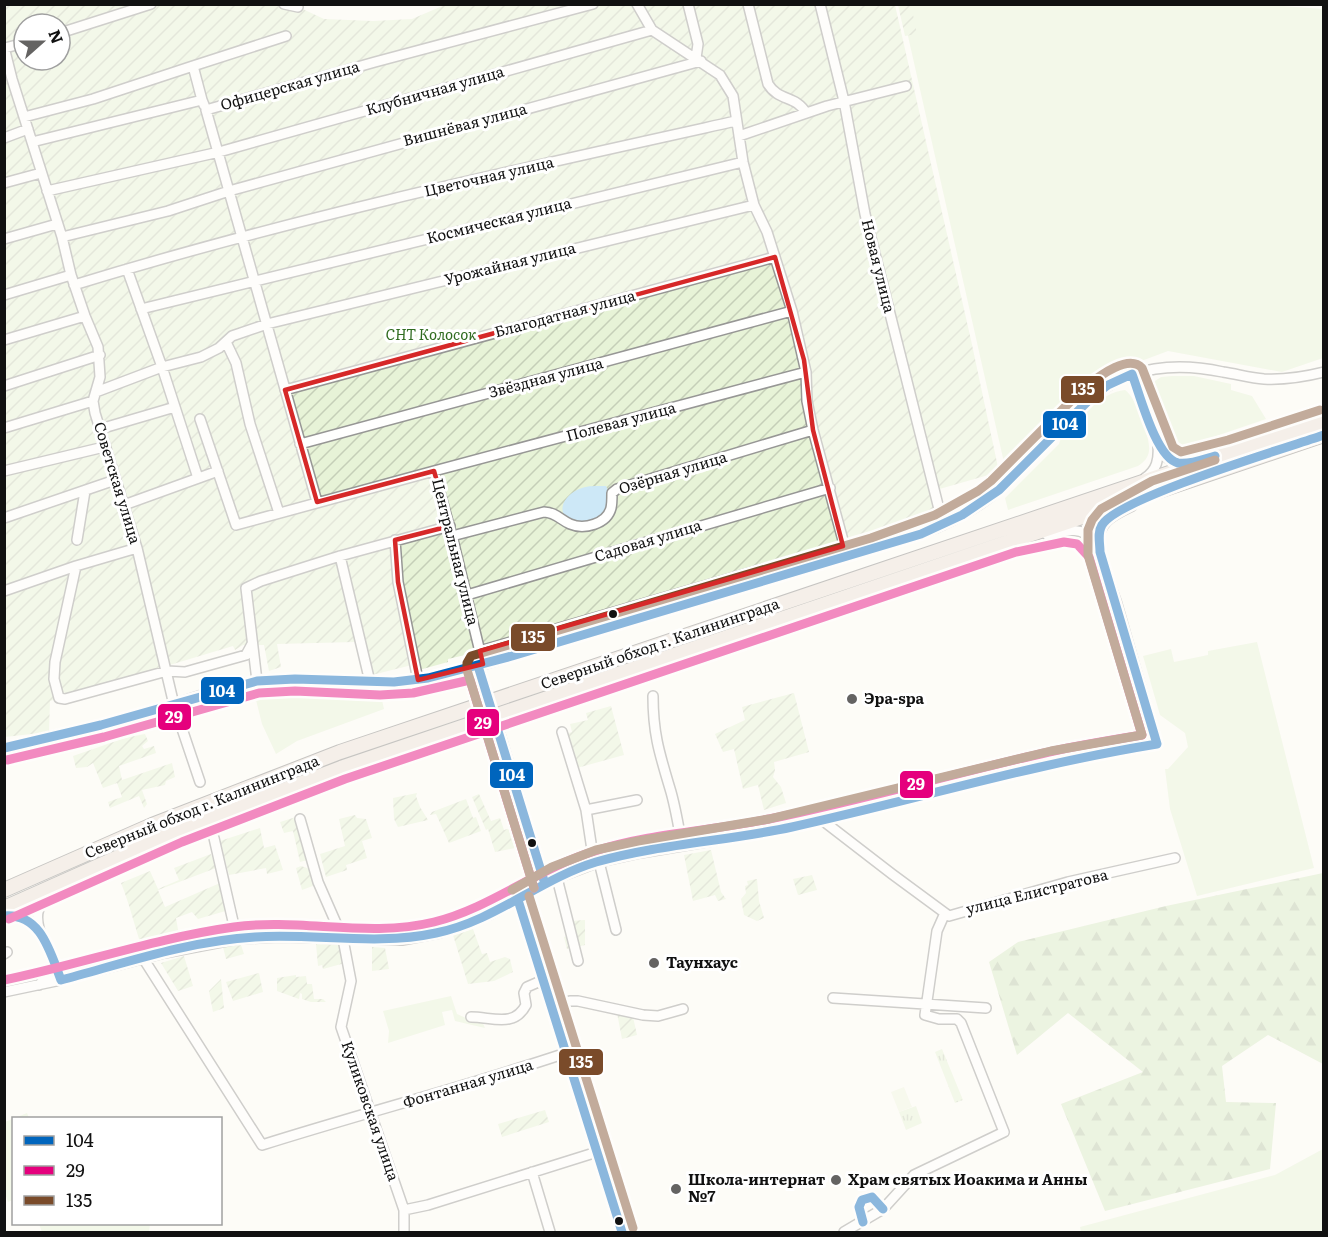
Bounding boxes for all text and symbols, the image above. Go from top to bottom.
north arrow [12,12,72,72]
text: N [43,26,71,47]
street label: Офицерская улица [217,53,363,115]
street label: Клубничная улица [363,59,507,120]
street label: Вишнёвая улица [400,96,530,151]
street label: Цветочная улица [422,149,557,202]
street label: Космическая улица [424,190,574,249]
street label: Новая улица [857,216,902,316]
street label: Урожайная улица [442,235,579,290]
street label: Благодатная улица [492,282,639,342]
park label: СНТ Колосок [386,322,476,345]
street label: Звёздная улица [486,350,606,403]
line badge: 135 [1060,375,1105,404]
text: 135 [1071,376,1095,400]
street label: Полевая улица [563,395,679,446]
line badge: 104 [1042,410,1087,439]
text: 104 [1052,411,1078,435]
street label: Советская улица [89,419,148,547]
street label: Озёрная улица [616,444,730,499]
street label: Центральная улица [427,476,486,629]
street label: Садовая улица [591,512,705,567]
street label: Северный обход г. Калининграда [537,591,783,694]
unlabelled marker [607,608,619,620]
line badge: 135 [510,623,556,652]
text: 135 [521,624,545,648]
line badge: 104 [200,676,245,705]
text: 104 [209,678,235,702]
place label: Эра-spa [864,686,925,709]
marker: Эра-spa [845,692,859,706]
line badge: 29 [157,703,192,731]
text: 29 [165,704,183,728]
line badge: 29 [466,708,500,737]
text: 29 [474,710,492,734]
street label: Северный обход г. Калининграда [81,748,323,863]
line badge: 104 [489,761,534,789]
text: 104 [499,762,525,786]
line badge: 29 [899,770,934,799]
text: 29 [907,771,925,795]
unlabelled marker [526,837,538,849]
street label: улица Елистратова [963,862,1111,919]
place label: Таунхаус [666,950,738,973]
marker: Таунхаус [647,956,661,970]
street label: Куликовская улица [337,1037,407,1185]
line badge: 135 [558,1048,604,1076]
text: 135 [569,1049,593,1073]
street label: Фонтанная улица [400,1052,536,1113]
legend [12,1117,222,1225]
text: 104 [66,1126,94,1153]
text: 29 [66,1156,85,1183]
place label: Школа-интернат №7 [688,1167,825,1207]
place label: Храм святых Иоакима и Анны [848,1167,1087,1190]
marker: Храм святых Иоакима и Анны [829,1173,843,1187]
marker: Школа-интернат №7 [669,1182,683,1196]
text: 135 [66,1186,92,1213]
unlabelled marker [613,1215,625,1227]

